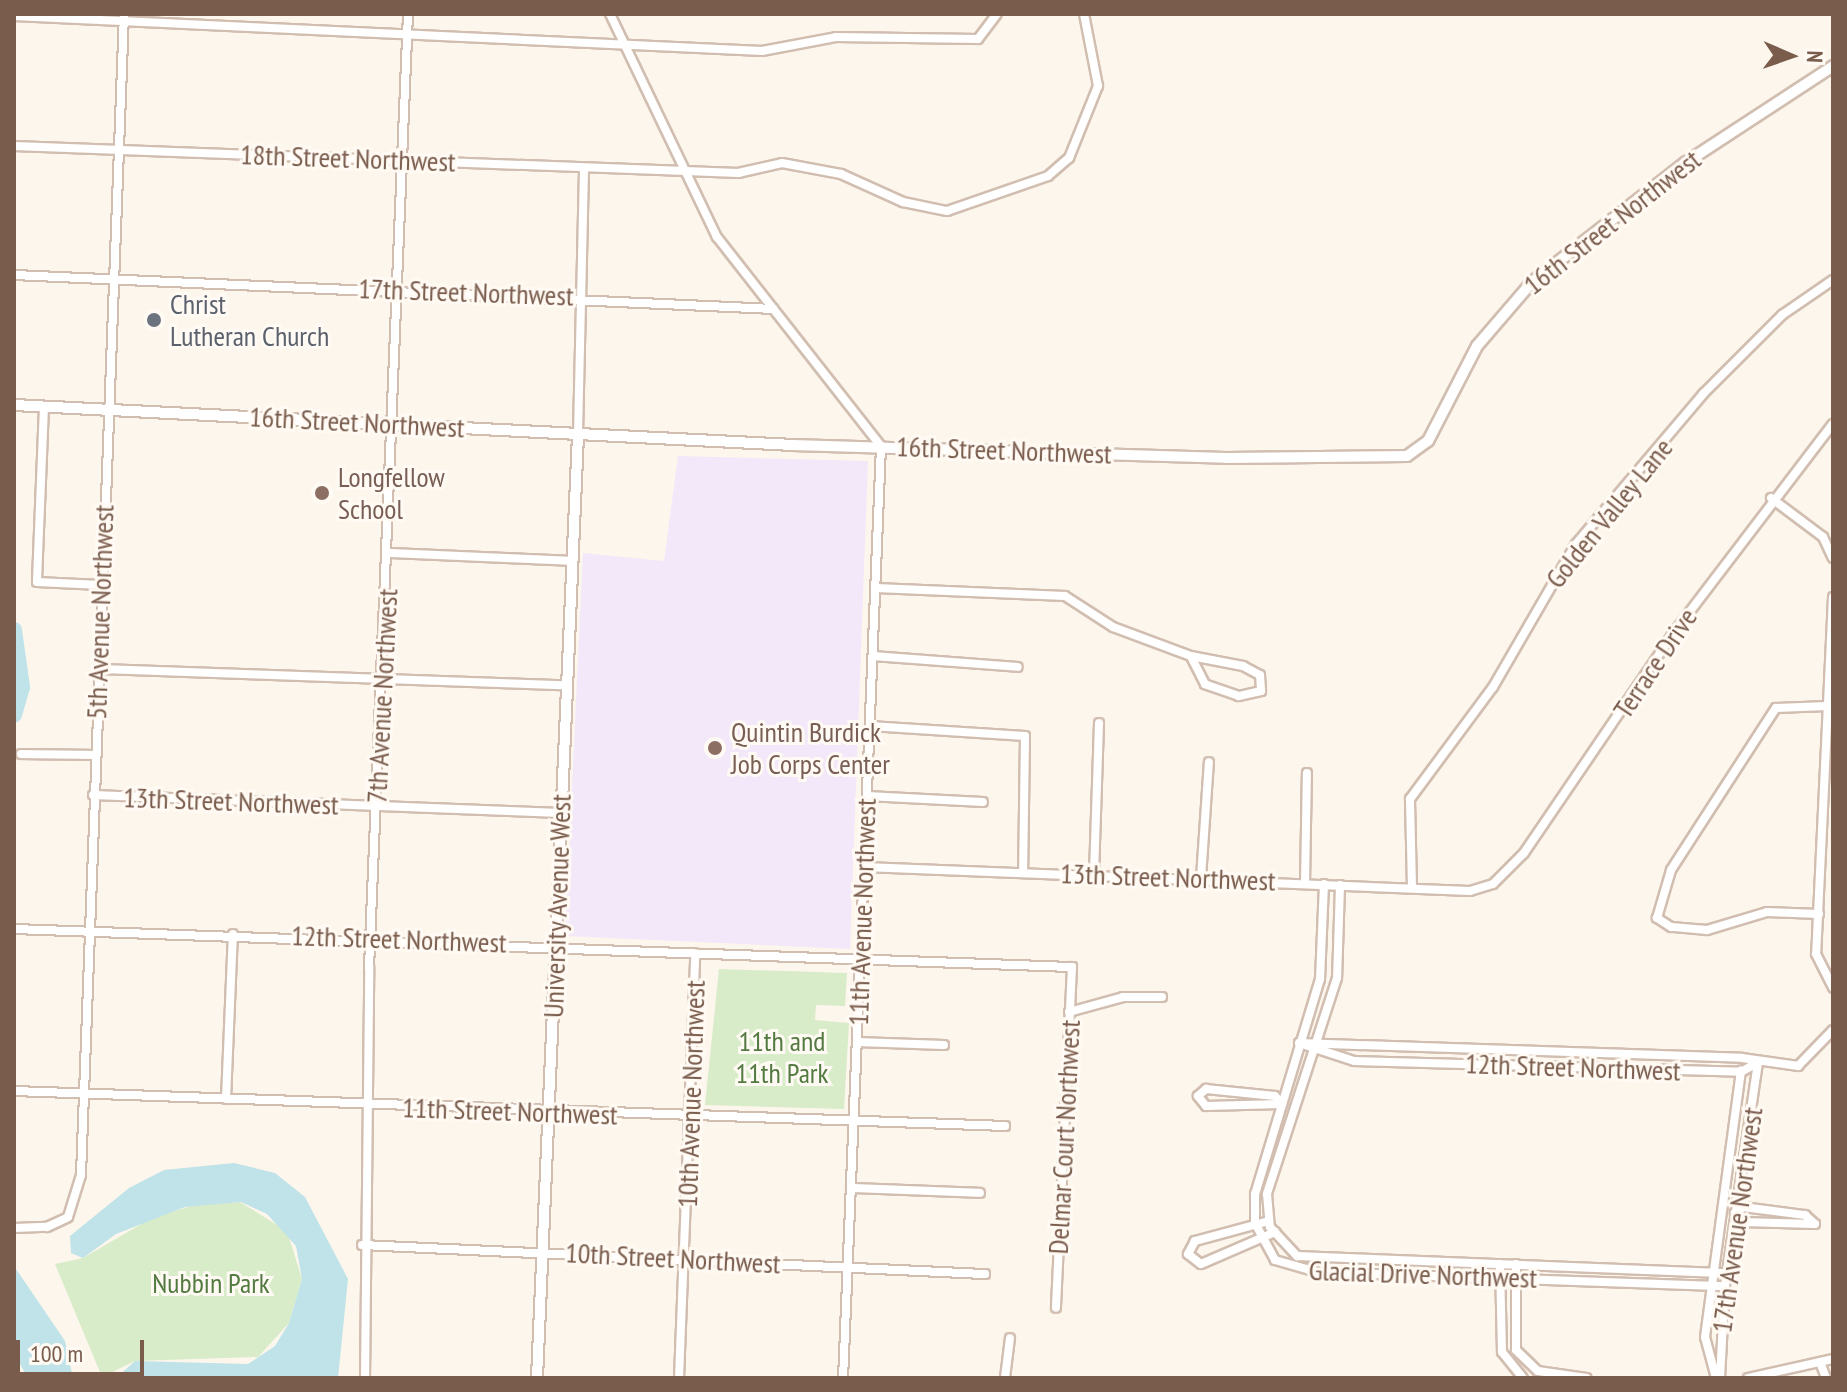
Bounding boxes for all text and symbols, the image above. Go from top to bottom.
north arrow [1751,16,1831,96]
text: N [1801,50,1829,63]
street label: 18th Street Northwest [240,137,456,179]
street label: 16th Street Northwest [1517,142,1707,302]
street label: 17th Street Northwest [358,271,574,313]
place label: Christ Lutheran Church [170,287,329,353]
marker: Christ Lutheran Church [145,311,163,329]
street label: 16th Street Northwest [248,400,466,444]
street label: 16th Street Northwest [896,429,1112,471]
street label: Golden Valley Lane [1538,431,1680,595]
place label: Longfellow School [338,460,445,526]
marker: Longfellow School [313,484,331,502]
street label: 5th Avenue Northwest [79,504,121,720]
street label: 7th Avenue Northwest [360,587,404,805]
street label: Terrace Drive [1606,602,1704,724]
place label: Quintin Burdick Job Corps Center [731,715,890,781]
marker: Quintin Burdick Job Corps Center [706,739,724,757]
street label: 13th Street Northwest [123,780,339,822]
street label: University Avenue West [536,793,578,1019]
street label: 11th Avenue Northwest [841,797,883,1027]
street label: 13th Street Northwest [1060,856,1276,898]
street label: 12th Street Northwest [291,918,507,960]
street label: 10th Avenue Northwest [670,979,712,1209]
street label: Delmar Court Northwest [1041,1019,1087,1255]
park label: 11th and 11th Park [736,1024,828,1090]
street label: 12th Street Northwest [1465,1046,1681,1088]
street label: 11th Street Northwest [402,1090,618,1132]
street label: 17th Avenue Northwest [1704,1105,1770,1335]
street label: 10th Street Northwest [564,1236,782,1280]
street label: Glacial Drive Northwest [1308,1253,1538,1295]
park label: Nubbin Park [152,1266,270,1300]
scale bar [20,1324,148,1374]
text: 100 m [30,1338,83,1369]

